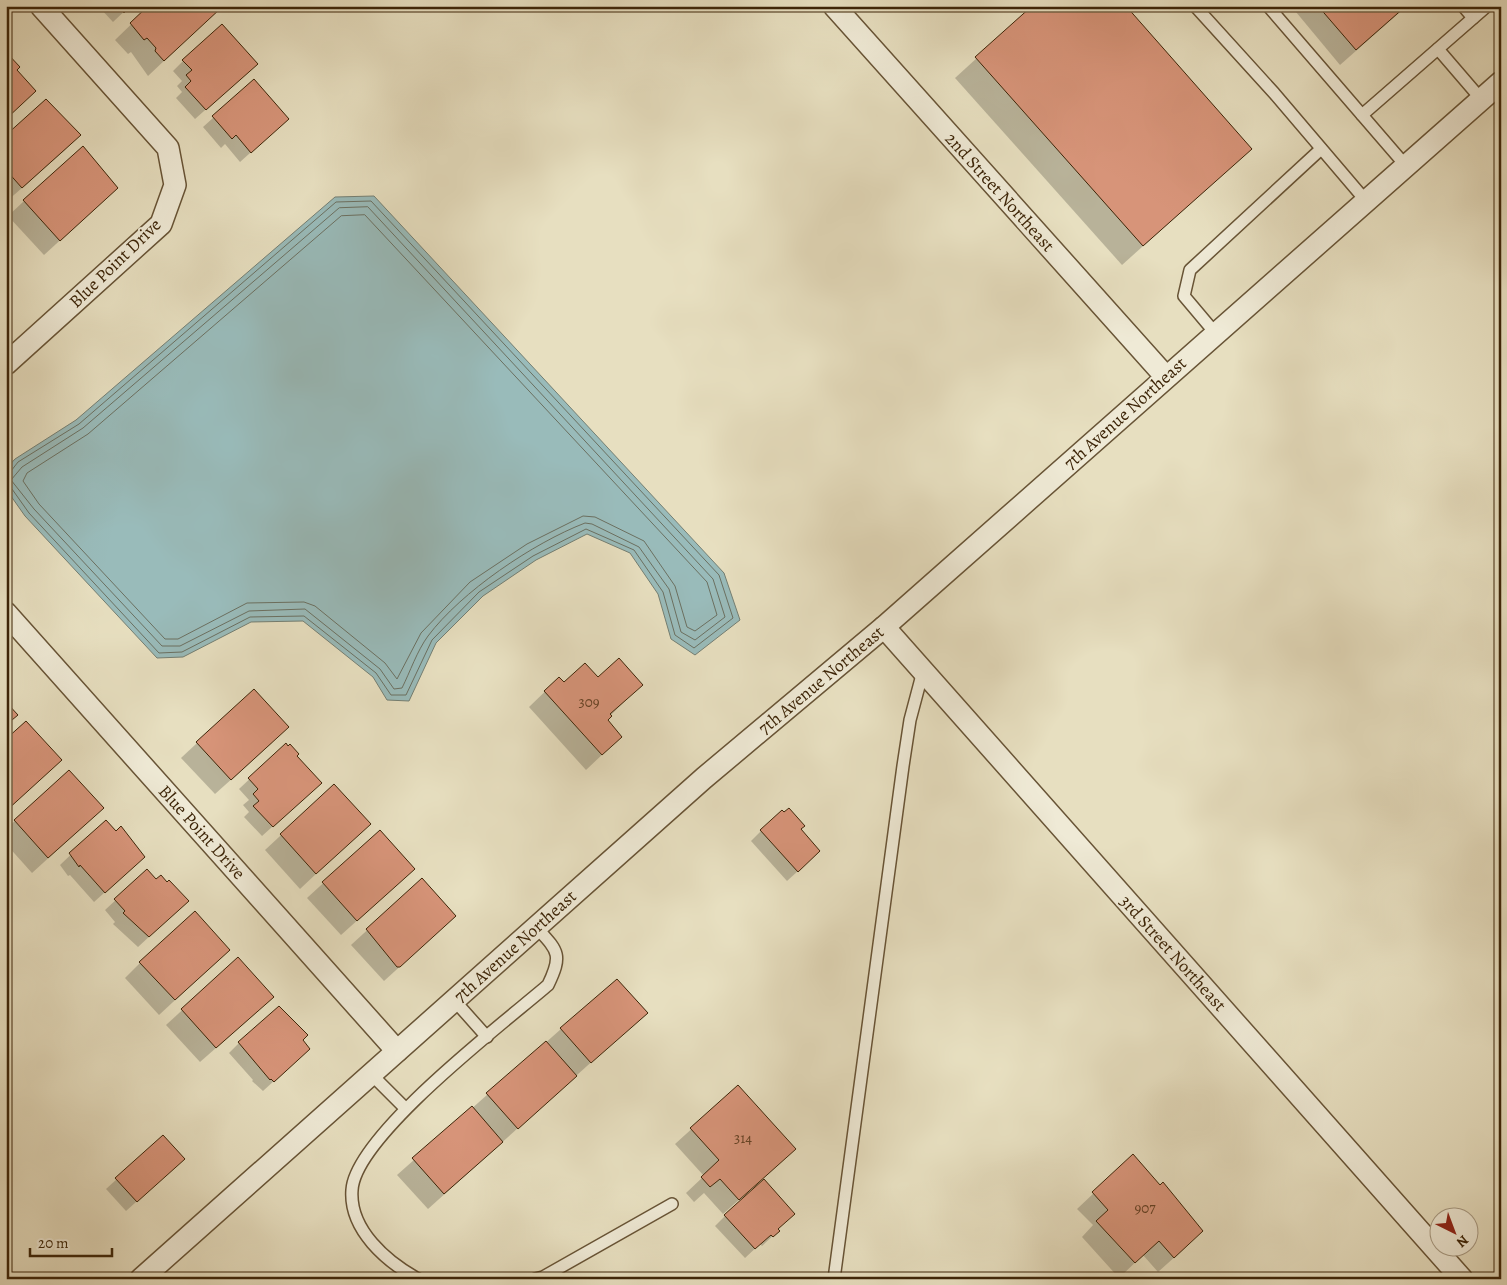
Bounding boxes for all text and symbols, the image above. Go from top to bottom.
street label: 2nd Street Northeast [940,127,1060,257]
street label: Blue Point Drive [64,213,166,313]
street label: 7th Avenue Northeast [1058,351,1192,475]
street label: 7th Avenue Northeast [753,620,889,740]
house number: 309 [578,692,600,712]
street label: Blue Point Drive [153,780,251,884]
street label: 7th Avenue Northeast [448,884,582,1008]
street label: 3rd Street Northeast [1114,890,1232,1016]
house number: 314 [734,1128,752,1148]
house number: 907 [1134,1198,1156,1218]
north arrow [1430,1208,1480,1258]
scale bar [30,1225,112,1257]
text: N [1452,1231,1473,1252]
text: 20 m [38,1233,69,1253]

